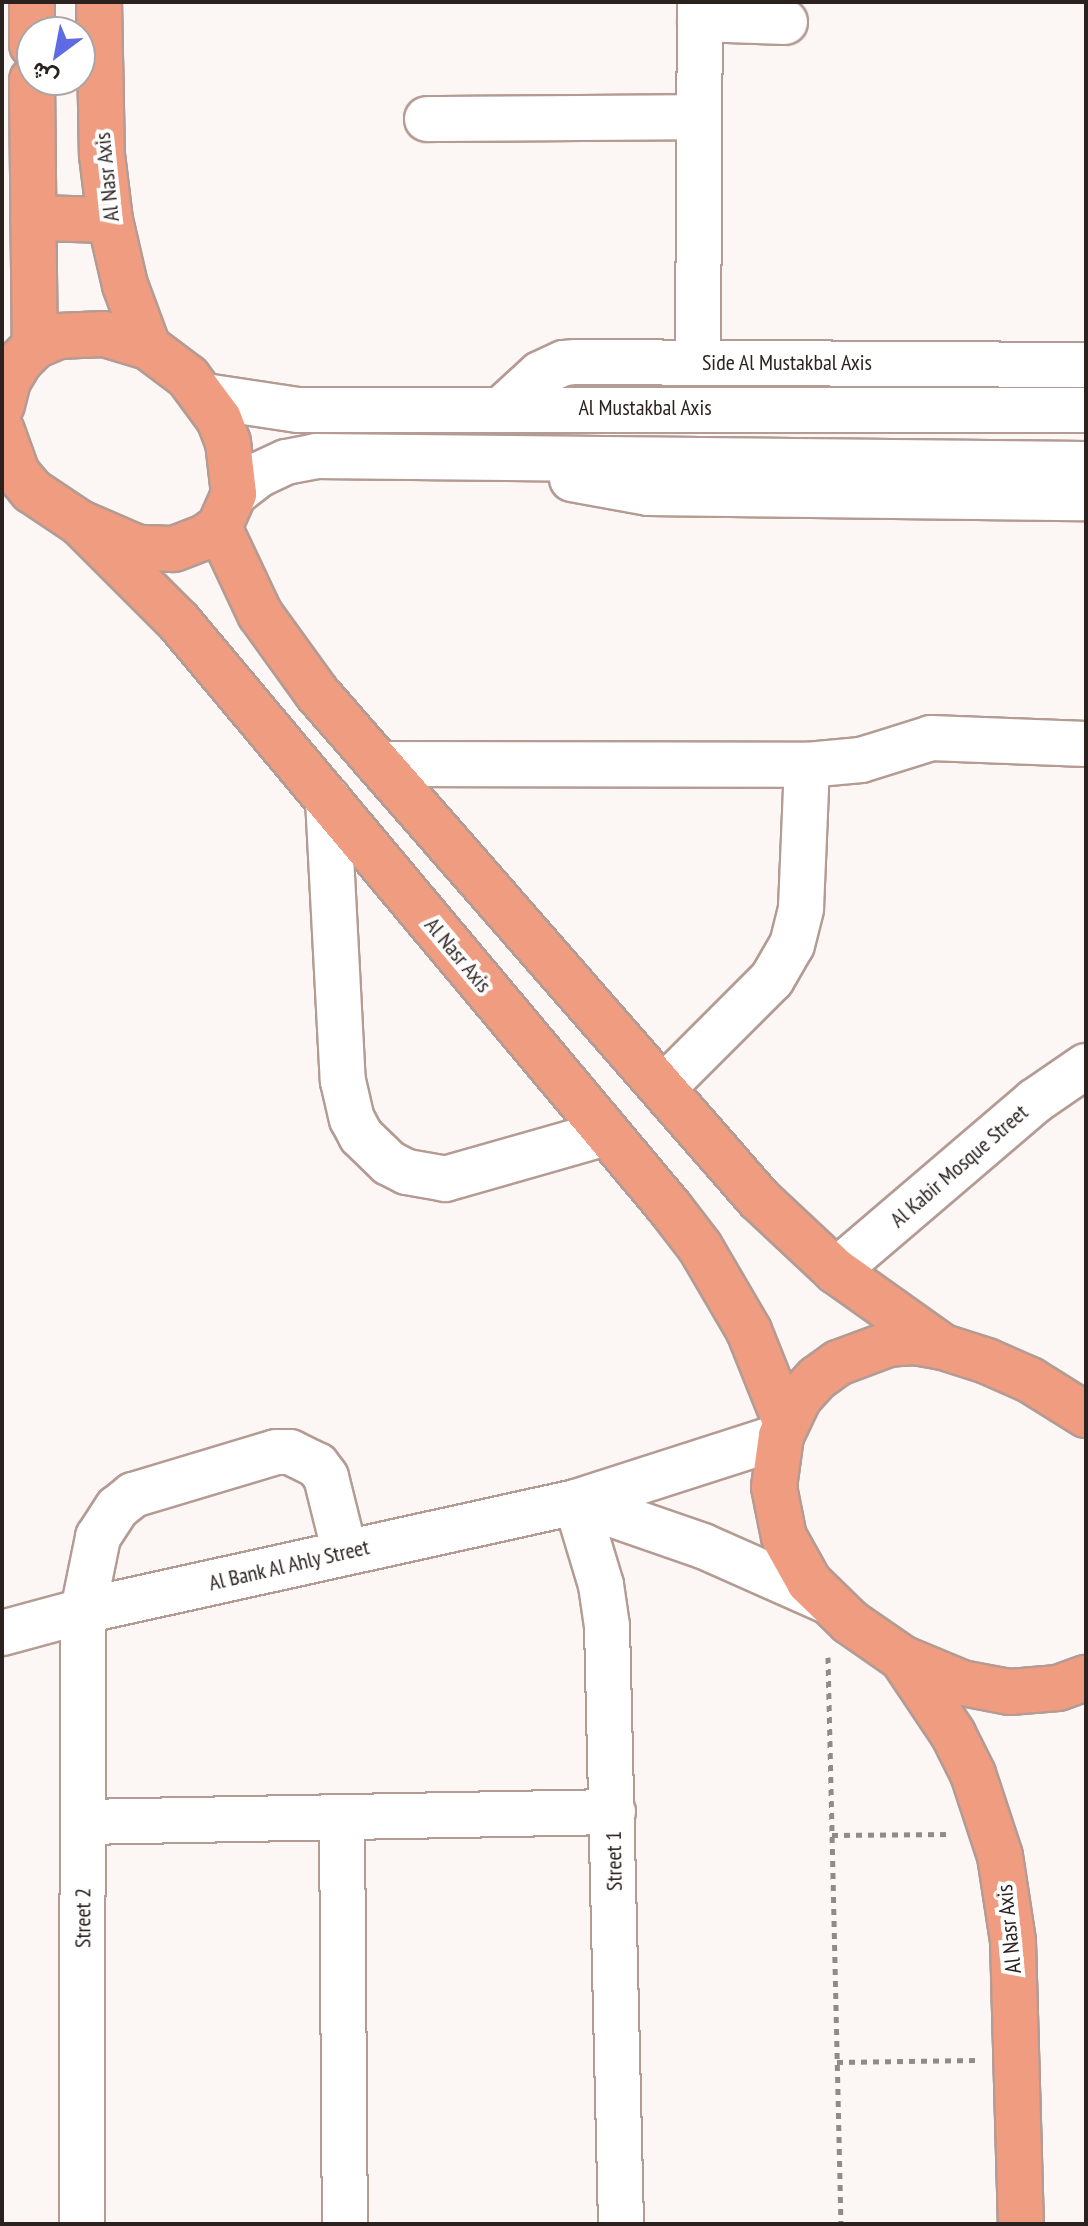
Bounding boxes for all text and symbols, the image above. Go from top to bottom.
north arrow [16,16,96,96]
text: ش [26,56,63,94]
street label: Al Nasr Axis [89,131,125,223]
street label: Side Al Mustakbal Axis [701,350,873,376]
street label: Al Mustakbal Axis [578,395,712,421]
street label: Al Nasr Axis [419,912,497,998]
street label: Al Kabir Mosque Street [885,1099,1033,1233]
street label: Al Bank Al Ahly Street [205,1533,373,1597]
street label: Street 1 [600,1831,628,1891]
street label: Al Nasr Axis [991,1883,1027,1975]
street label: Street 2 [70,1888,96,1948]

